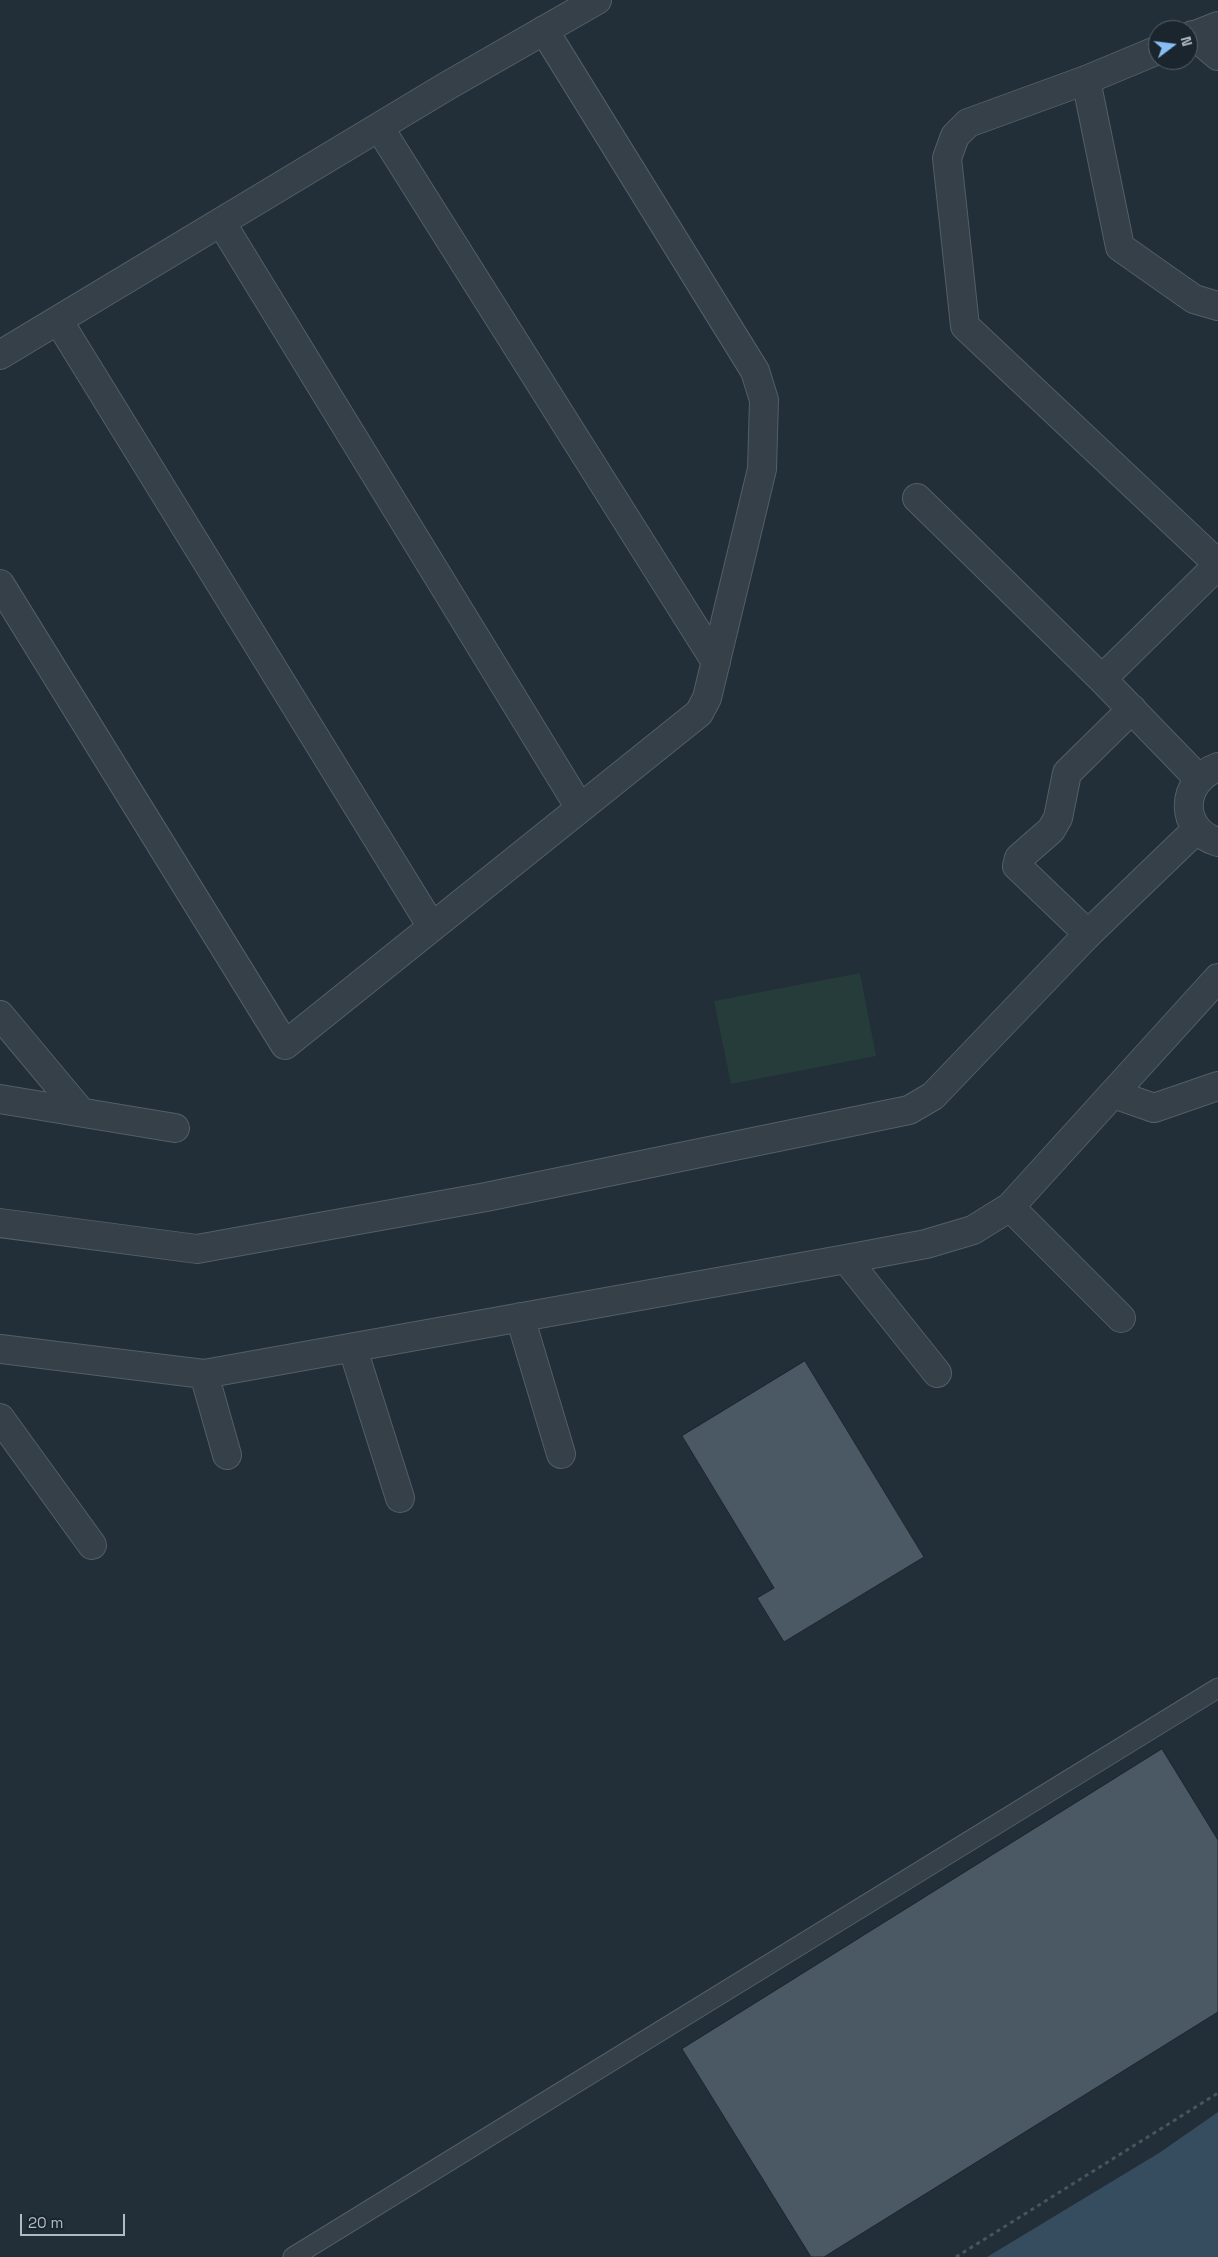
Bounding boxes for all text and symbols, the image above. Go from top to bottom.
north arrow [1148,20,1198,70]
text: N [1177,35,1196,48]
scale bar [22,2204,128,2236]
text: 20 m [28,2213,63,2232]

